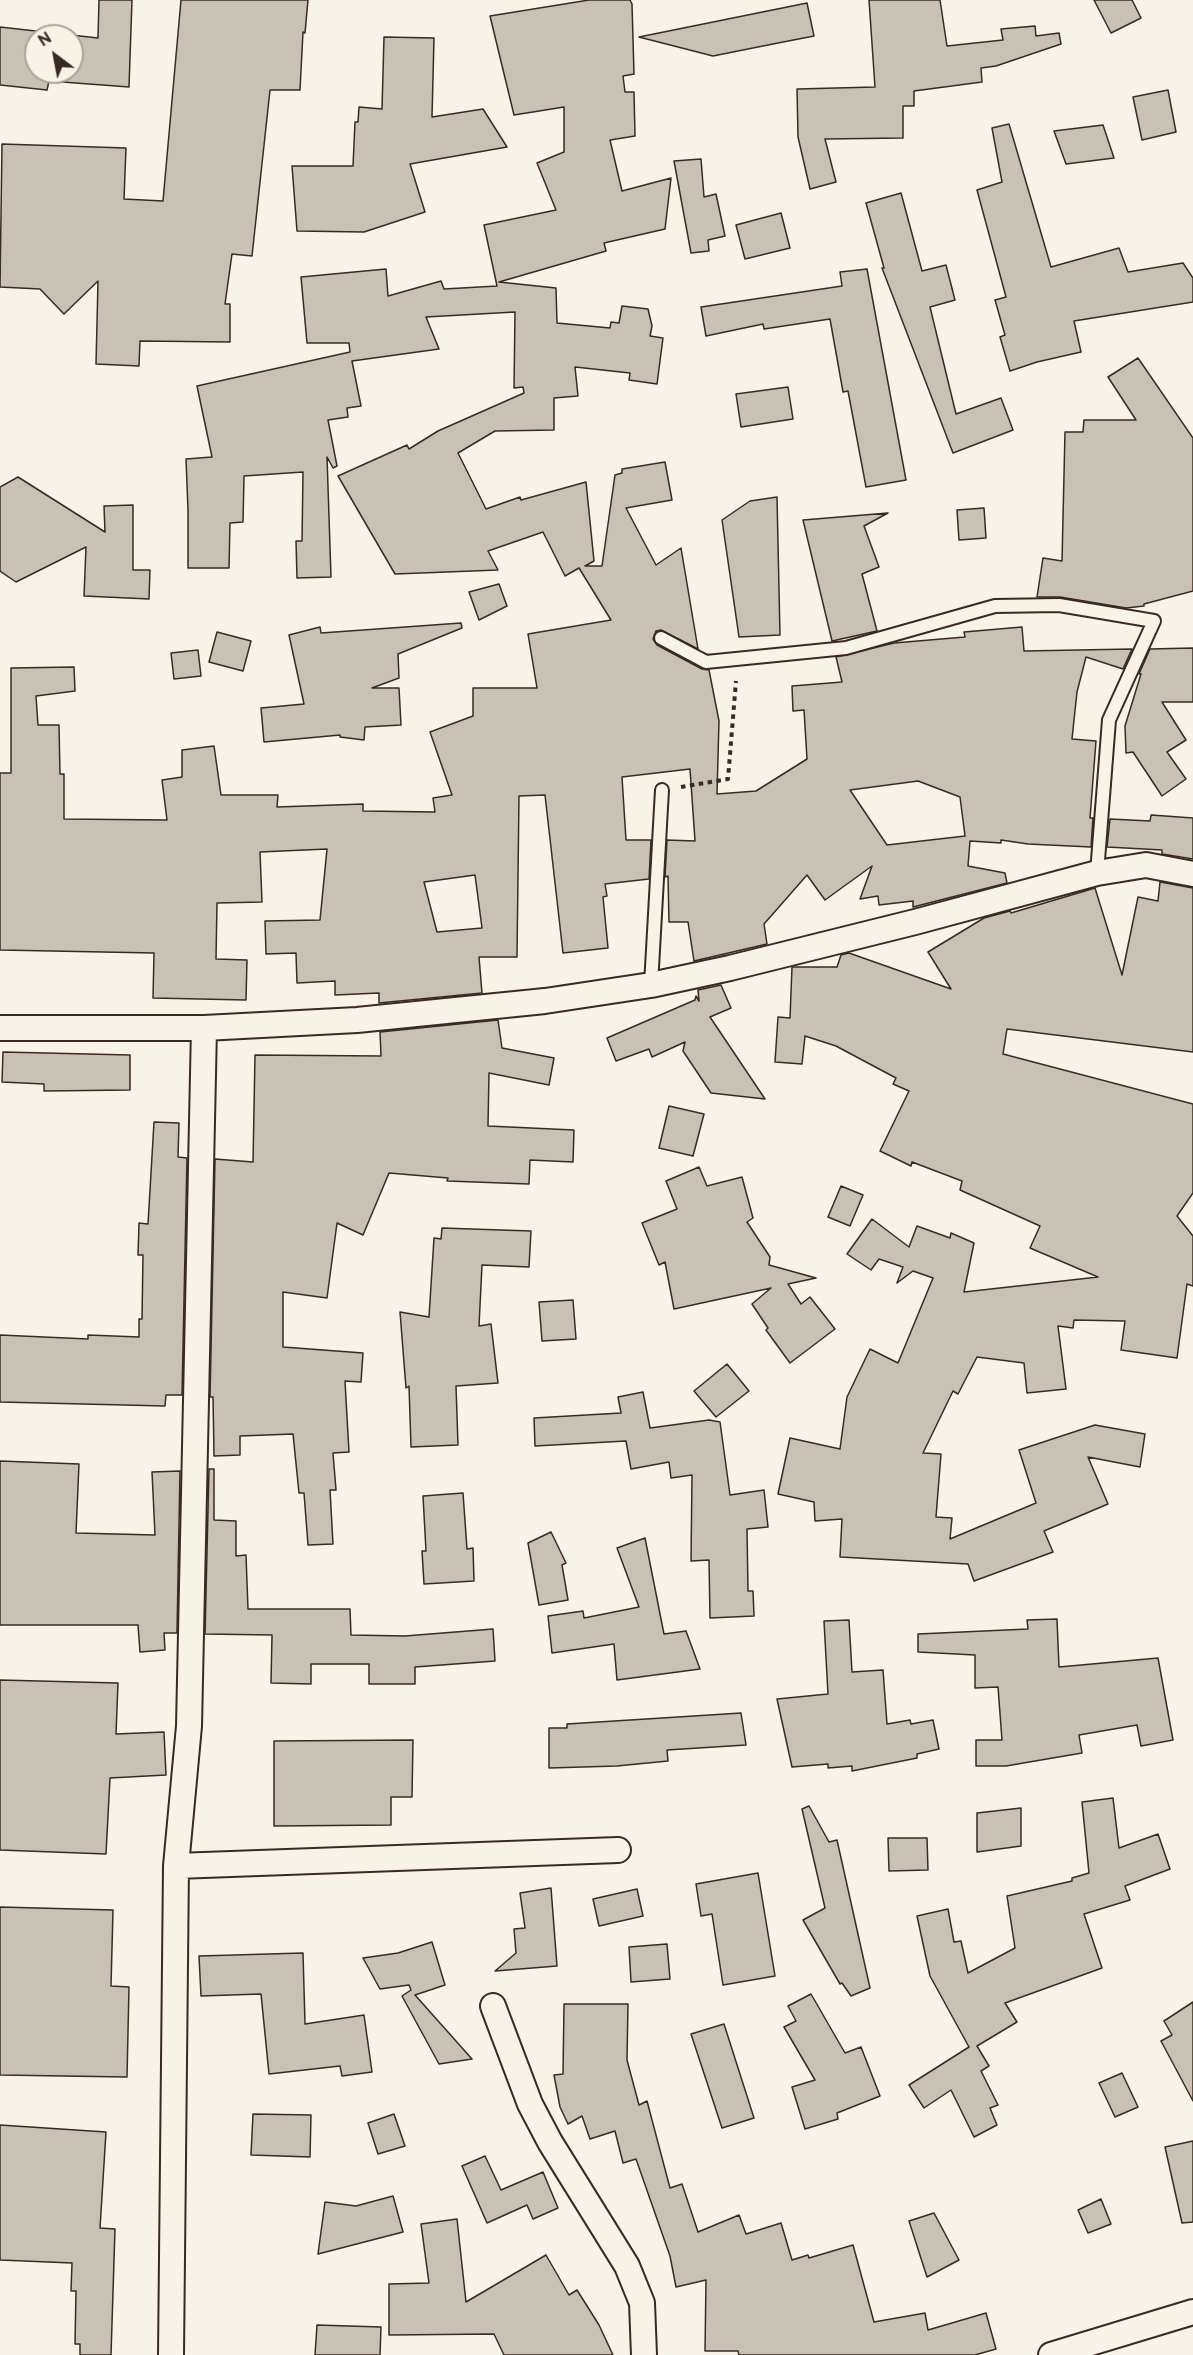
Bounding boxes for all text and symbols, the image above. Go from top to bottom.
north arrow [24,24,84,84]
text: N [35,29,55,51]

